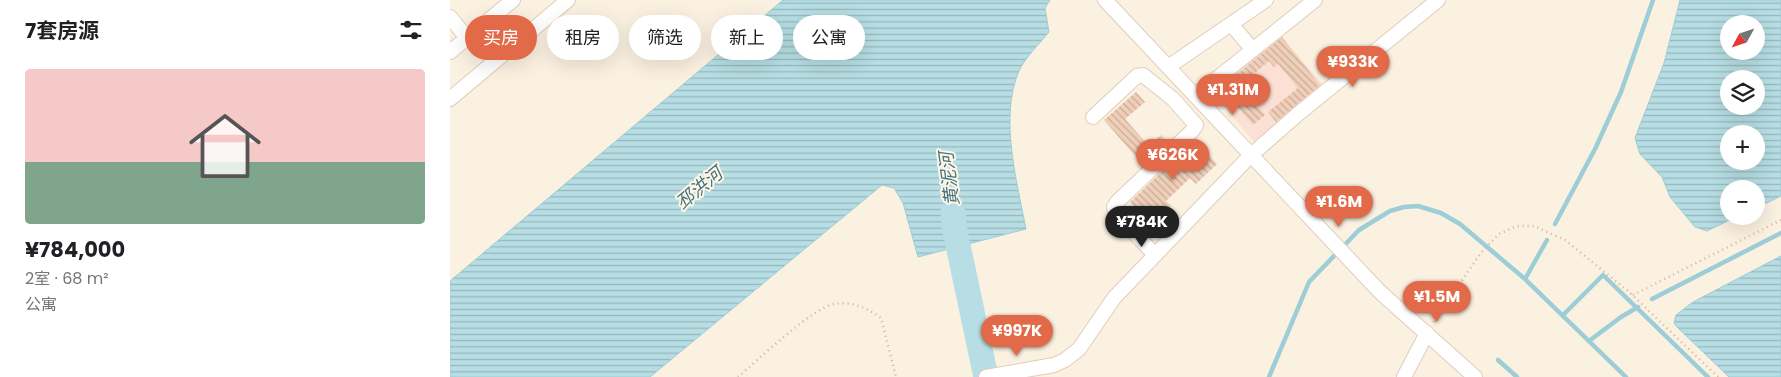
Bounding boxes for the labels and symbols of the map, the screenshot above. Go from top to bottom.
north arrow [1720,15,1765,60]
pin: ¥933K [1318,46,1388,88]
pin: ¥1.31M [1192,74,1274,116]
pin: ¥626K [1138,138,1208,181]
water label: 黄泥河 [933,148,965,207]
water label: 邳洪河 [670,159,730,215]
pin: ¥1.6M [1304,186,1374,228]
pin: ¥784K [1107,206,1177,248]
pin: ¥1.5M [1402,280,1472,323]
pin: ¥997K [982,314,1052,357]

